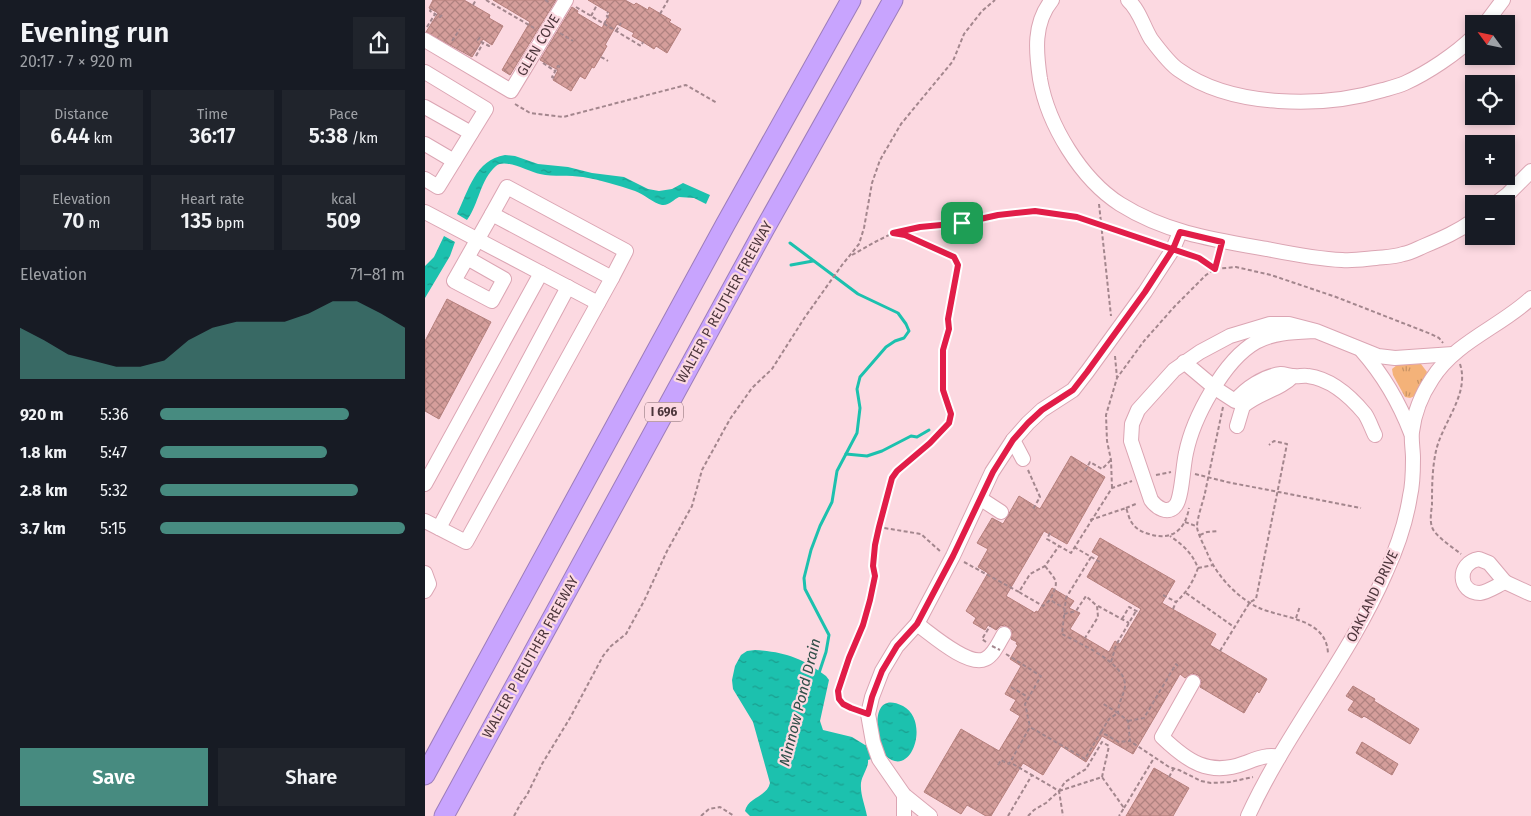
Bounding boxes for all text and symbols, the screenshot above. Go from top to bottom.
street label: GLEN COVE [513,11,563,79]
north arrow [1465,15,1515,65]
map controls [1465,15,1515,245]
text: Evening run [20,16,169,49]
button: share [353,17,405,69]
text: 20:17 · 7 × 920 m [20,52,133,71]
button: locate [1465,75,1515,125]
text: Distance [54,106,109,123]
text: Time [197,106,228,123]
text: Pace [329,106,358,123]
text: 6.44 [50,123,90,149]
text: 36:17 [189,123,236,149]
text: 5:38 [309,123,348,149]
text: km [90,130,113,147]
text: /km [348,130,378,147]
button: + [1465,135,1515,185]
text: Elevation [52,191,111,208]
text: Heart rate [181,191,244,208]
text: kcal [331,191,356,208]
button: − [1465,195,1515,245]
pin [941,202,983,244]
text: 70 [63,208,84,234]
text: 135 [181,208,212,234]
text: 509 [326,208,361,234]
icon: arrive [948,209,976,237]
text: m [84,215,100,232]
text: bpm [212,215,244,232]
street label: WALTER P REUTHER FREEWAY [673,218,776,386]
text: Elevation [20,265,87,284]
text: 71–81 m [350,265,405,284]
road number: I 696 [645,402,683,422]
text: 920 m [20,405,64,424]
text: 5:36 [100,405,129,424]
text: 1.8 km [20,443,67,462]
text: 5:47 [100,443,127,462]
text: 2.8 km [20,481,68,500]
text: 5:32 [100,481,128,500]
text: 3.7 km [20,519,66,538]
text: 5:15 [100,519,126,538]
street label: OAKLAND DRIVE [1343,548,1402,645]
street label: WALTER P REUTHER FREEWAY [479,573,582,741]
water label: Minnow Pond Drain [775,636,825,768]
button: Save [20,748,208,806]
button: Share [218,748,405,806]

